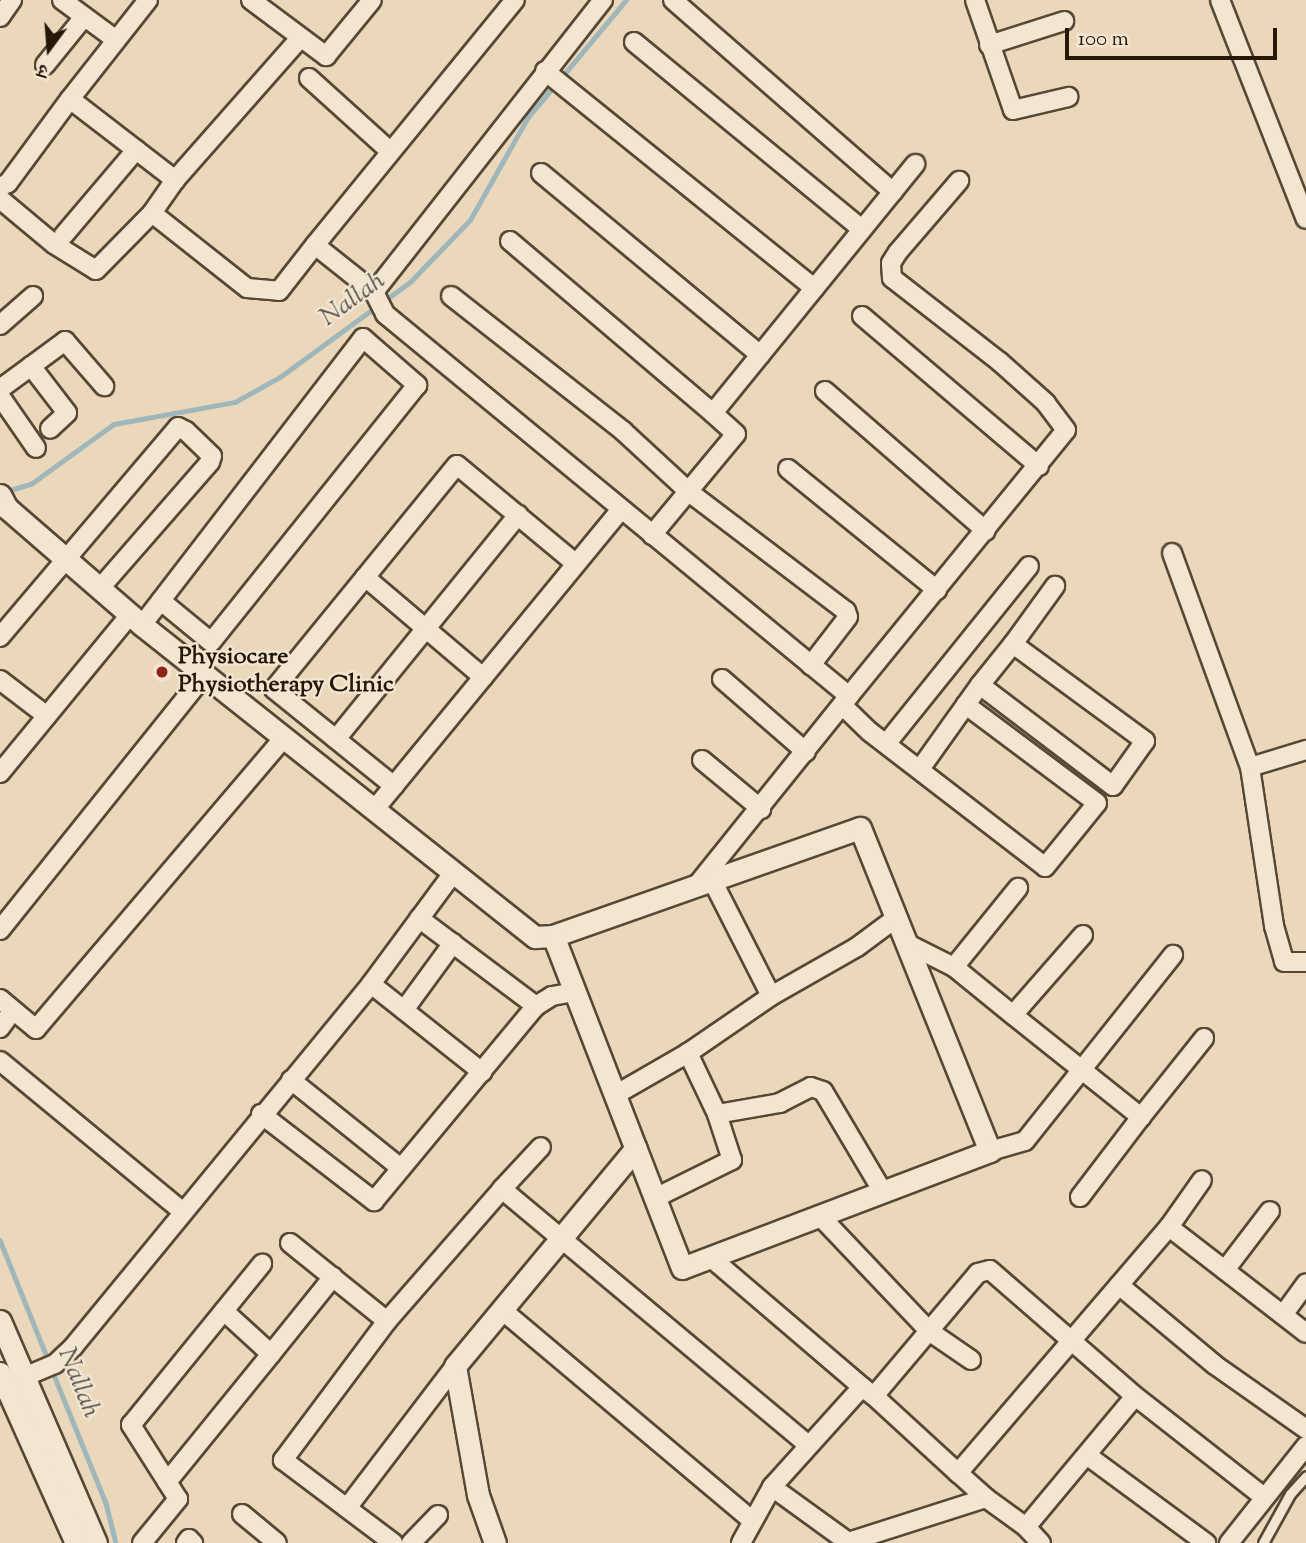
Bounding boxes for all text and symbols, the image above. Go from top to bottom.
north arrow [14,14,84,84]
scale bar [1068,14,1280,58]
text: 100 m [1078,25,1129,55]
text: उ [35,55,51,84]
water label: Nallah [314,266,392,334]
place label: Physiocare Physiotherapy Clinic [178,644,394,700]
marker: Physiocare Physiotherapy Clinic [152,662,172,682]
water label: Nallah [50,1343,106,1423]

